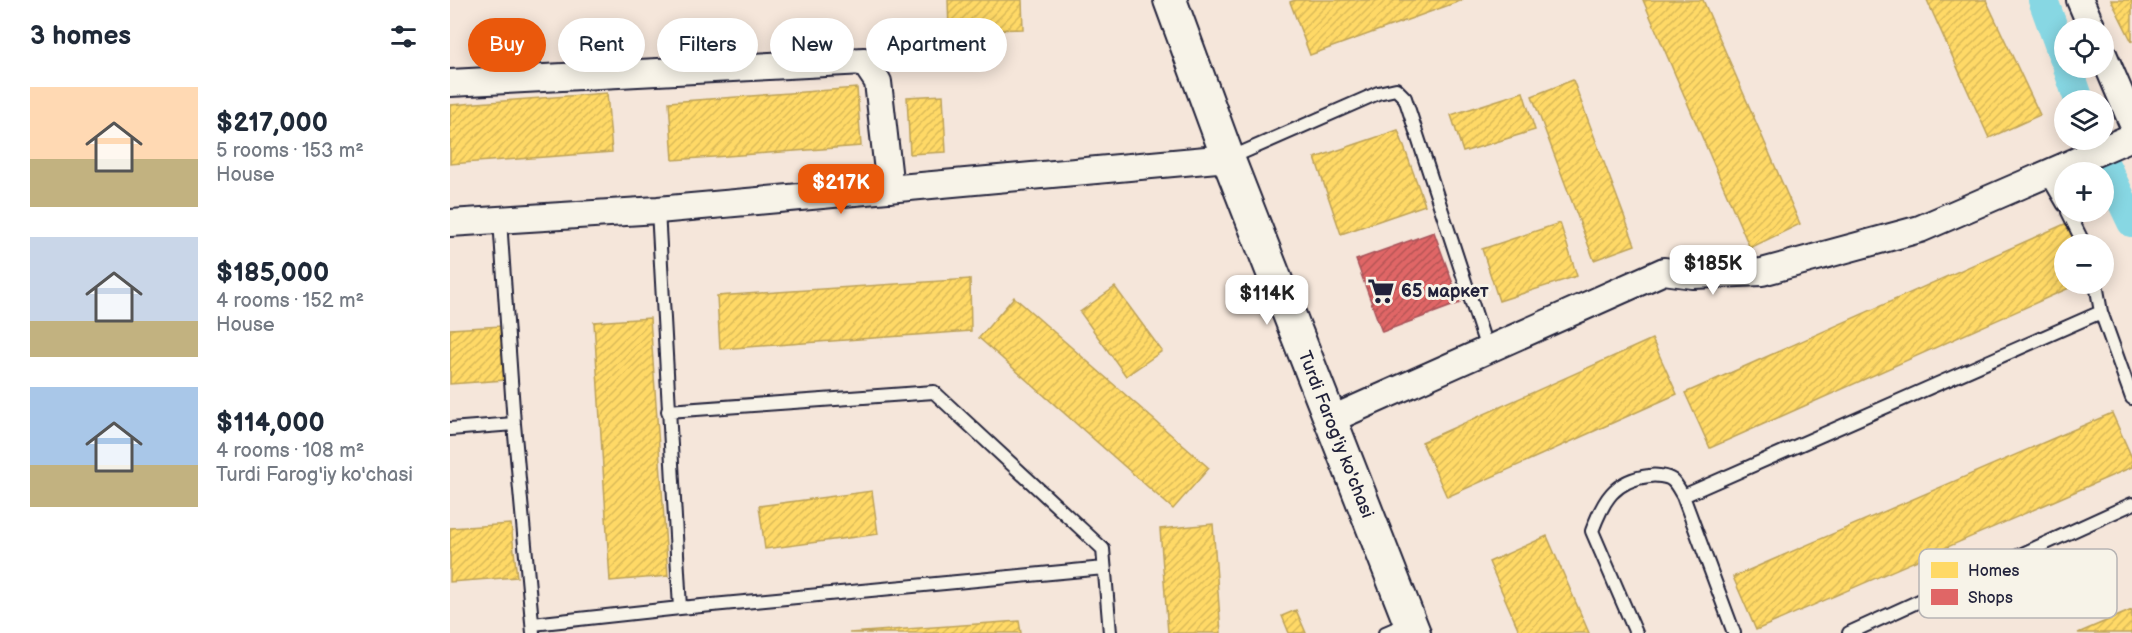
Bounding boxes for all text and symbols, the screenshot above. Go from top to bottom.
chip: Buy [468,18,546,72]
chip: Rent [558,18,645,72]
chip: Filters [657,18,758,72]
chip: New [770,18,854,72]
chip: Apartment [866,18,1007,72]
map controls [2054,18,2114,294]
button: locate [2054,18,2114,78]
icon: filters [387,20,420,53]
text: 3 homes [30,21,131,52]
button: layers [2054,90,2114,150]
text: $217,000 [216,108,328,139]
icon: home [78,111,150,183]
text: 5 rooms · 153 m² [216,139,364,163]
button: + [2054,162,2114,222]
text: House [216,163,275,187]
pin: $217K [799,164,883,215]
text: $217K [812,171,870,195]
button: − [2054,234,2114,294]
pin: $185K [1671,245,1755,296]
text: $185K [1684,252,1742,276]
text: $185,000 [216,258,329,289]
icon: home [78,261,150,333]
pin: $114K [1225,275,1309,326]
supermarket icon: 65 маркет [1366,276,1396,306]
place label: 65 маркет [1401,281,1489,302]
text: $114K [1239,282,1295,306]
text: 4 rooms · 152 m² [216,289,364,313]
text: House [216,313,275,337]
street label: Turdi Farog'iy ko'chasi [1294,348,1378,521]
text: $114,000 [216,408,325,439]
icon: home [78,411,150,483]
text: 4 rooms · 108 m² [216,439,364,463]
text: Turdi Farog'iy ko'chasi [216,463,413,487]
legend [1919,549,2117,618]
text: Homes [1968,562,2020,581]
text: Shops [1968,589,2013,608]

